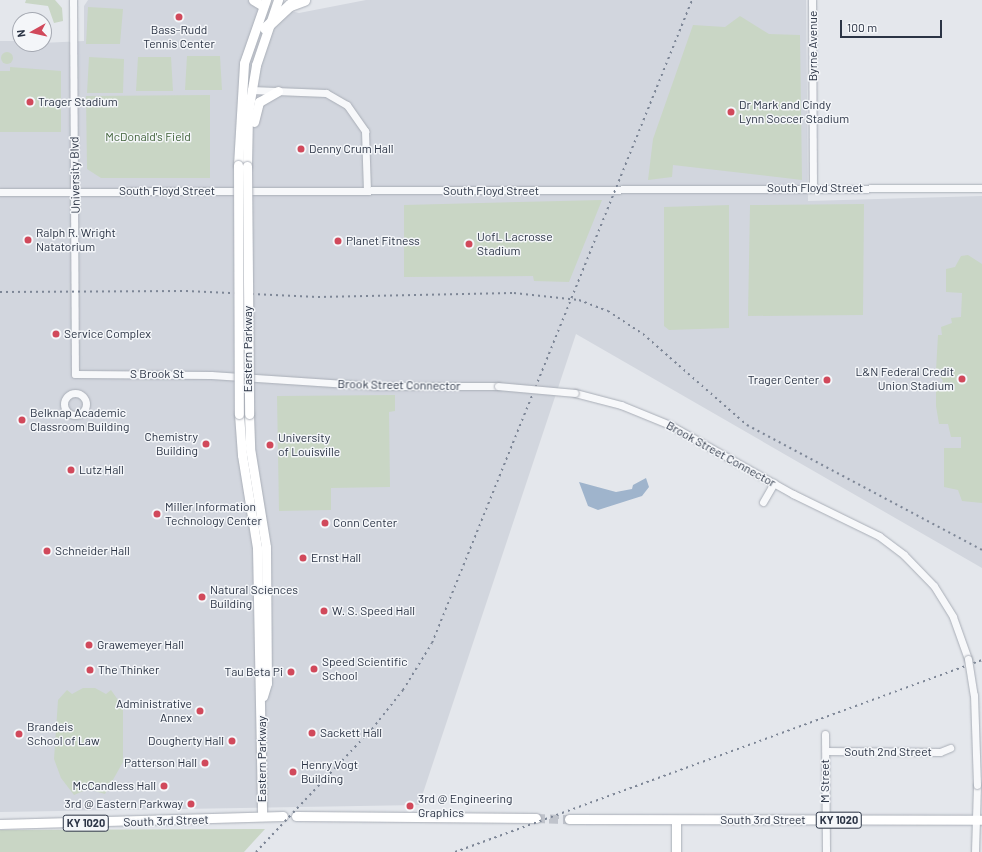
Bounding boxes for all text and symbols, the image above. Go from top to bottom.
street label: Byrne Avenue [806,11,820,81]
north arrow [12,12,52,52]
marker: Bass-Rudd Tennis Center [174,12,184,22]
scale bar [842,12,944,38]
text: 100 m [847,20,877,34]
place label: Bass-Rudd Tennis Center [143,23,215,51]
text: N [14,29,28,38]
place label: Trager Stadium [38,95,118,109]
marker: Trager Stadium [25,97,35,107]
place label: Dr Mark and Cindy Lynn Soccer Stadium [739,98,849,126]
marker: Dr Mark and Cindy Lynn Soccer Stadium [726,107,736,117]
park label: McDonald's Field [105,130,191,144]
street label: University Blvd [67,136,83,214]
place label: Denny Crum Hall [309,142,393,156]
marker: Denny Crum Hall [296,144,306,154]
street label: South Floyd Street [767,181,863,195]
street label: South Floyd Street [119,184,215,198]
street label: South Floyd Street [443,184,539,198]
place label: Ralph R. Wright Natatorium [36,226,116,254]
place label: UofL Lacrosse Stadium [477,230,553,258]
place label: Planet Fitness [346,234,420,248]
marker: Ralph R. Wright Natatorium [23,235,33,245]
marker: Planet Fitness [333,236,343,246]
marker: UofL Lacrosse Stadium [464,239,474,249]
street label: Eastern Parkway [241,306,255,392]
place label: Service Complex [64,327,151,341]
marker: Service Complex [51,329,61,339]
place label: L&N Federal Credit Union Stadium [855,365,954,393]
street label: S Brook St [130,367,184,381]
place label: Trager Center [748,373,819,387]
marker: L&N Federal Credit Union Stadium [957,374,967,384]
marker: Trager Center [822,375,832,385]
street label: Brook Street Connector [337,377,461,393]
place label: Belknap Academic Classroom Building [30,406,129,434]
marker: Belknap Academic Classroom Building [17,415,27,425]
street label: Brook Street Connector [664,418,778,490]
place label: Chemistry Building [145,430,198,458]
place label: University of Louisville [278,431,340,459]
marker: Chemistry Building [201,439,211,449]
marker: University of Louisville [265,440,275,450]
place label: Lutz Hall [79,463,124,477]
marker: Lutz Hall [66,465,76,475]
place label: Miller Information Technology Center [165,500,262,528]
marker: Miller Information Technology Center [152,509,162,519]
place label: Conn Center [333,516,397,530]
marker: Conn Center [320,518,330,528]
place label: Schneider Hall [55,544,130,558]
marker: Schneider Hall [42,546,52,556]
place label: Ernst Hall [311,551,361,565]
marker: Ernst Hall [298,553,308,563]
place label: Natural Sciences Building [210,583,298,611]
marker: Natural Sciences Building [197,592,207,602]
place label: W. S. Speed Hall [332,604,415,618]
marker: W. S. Speed Hall [319,606,329,616]
place label: Grawemeyer Hall [97,638,184,652]
marker: Grawemeyer Hall [84,640,94,650]
place label: Speed Scientific School [322,655,407,683]
place label: The Thinker [98,663,159,677]
marker: Speed Scientific School [309,664,319,674]
marker: The Thinker [85,665,95,675]
place label: Tau Beta Pi [224,665,283,679]
marker: Tau Beta Pi [286,667,296,677]
place label: Administrative Annex [116,697,192,725]
marker: Administrative Annex [195,706,205,716]
street label: Eastern Parkway [255,716,269,802]
place label: Brandeis School of Law [27,720,100,748]
place label: Sackett Hall [320,726,382,740]
marker: Sackett Hall [307,728,317,738]
marker: Brandeis School of Law [14,729,24,739]
place label: Dougherty Hall [148,734,224,748]
marker: Dougherty Hall [227,736,237,746]
street label: South 2nd Street [844,745,932,759]
place label: Patterson Hall [124,756,197,770]
marker: Patterson Hall [200,758,210,768]
place label: Henry Vogt Building [301,758,358,786]
street label: M Street [818,759,832,803]
marker: Henry Vogt Building [288,767,298,777]
place label: McCandless Hall [73,779,156,793]
marker: McCandless Hall [159,781,169,791]
place label: 3rd @ Engineering Graphics [418,792,512,820]
place label: 3rd @ Eastern Parkway [65,797,183,811]
marker: 3rd @ Eastern Parkway [186,799,196,809]
marker: 3rd @ Engineering Graphics [405,801,415,811]
road number: KY 1020 [815,811,863,829]
street label: South 3rd Street [123,812,209,830]
street label: South 3rd Street [720,813,806,827]
road number: KY 1020 [62,814,110,832]

